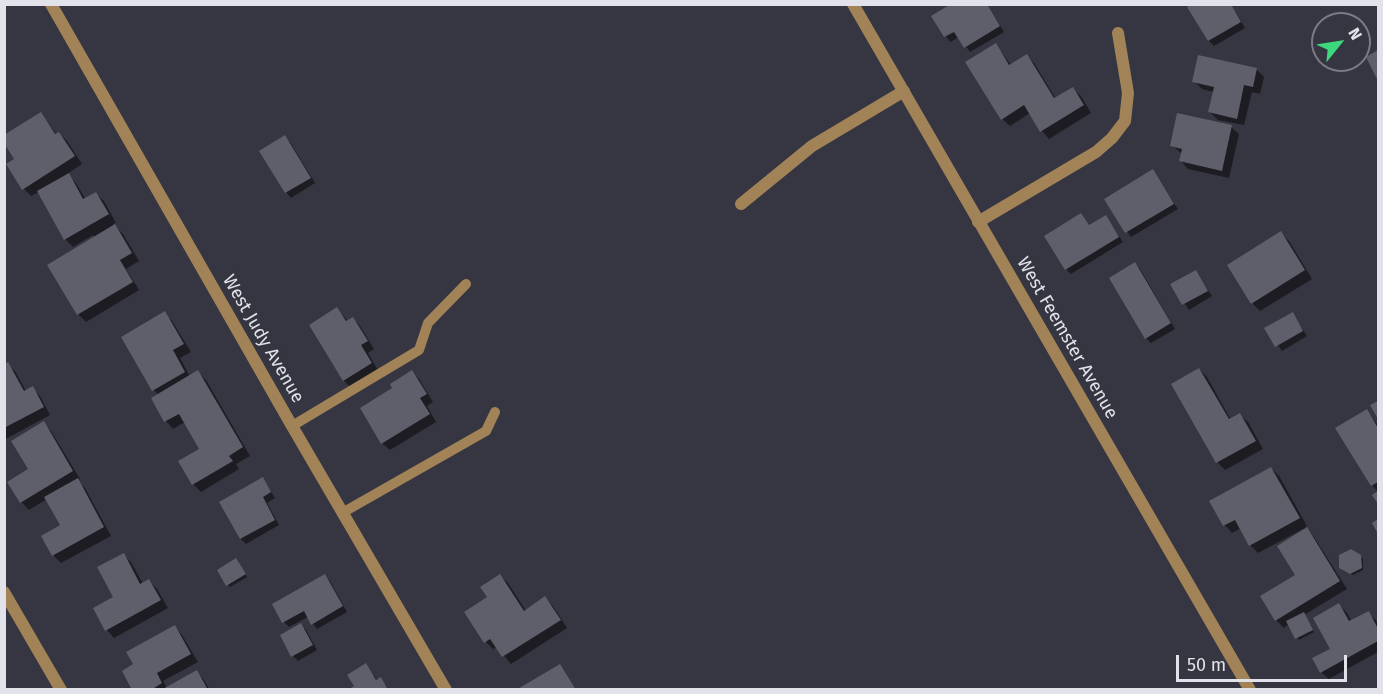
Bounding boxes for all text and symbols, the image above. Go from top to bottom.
north arrow [1311,12,1371,72]
text: N [1344,24,1366,43]
street label: West Feemster Avenue [1012,253,1122,423]
street label: West Judy Avenue [218,271,308,407]
scale bar [1179,643,1350,681]
text: 50 m [1187,654,1226,676]

